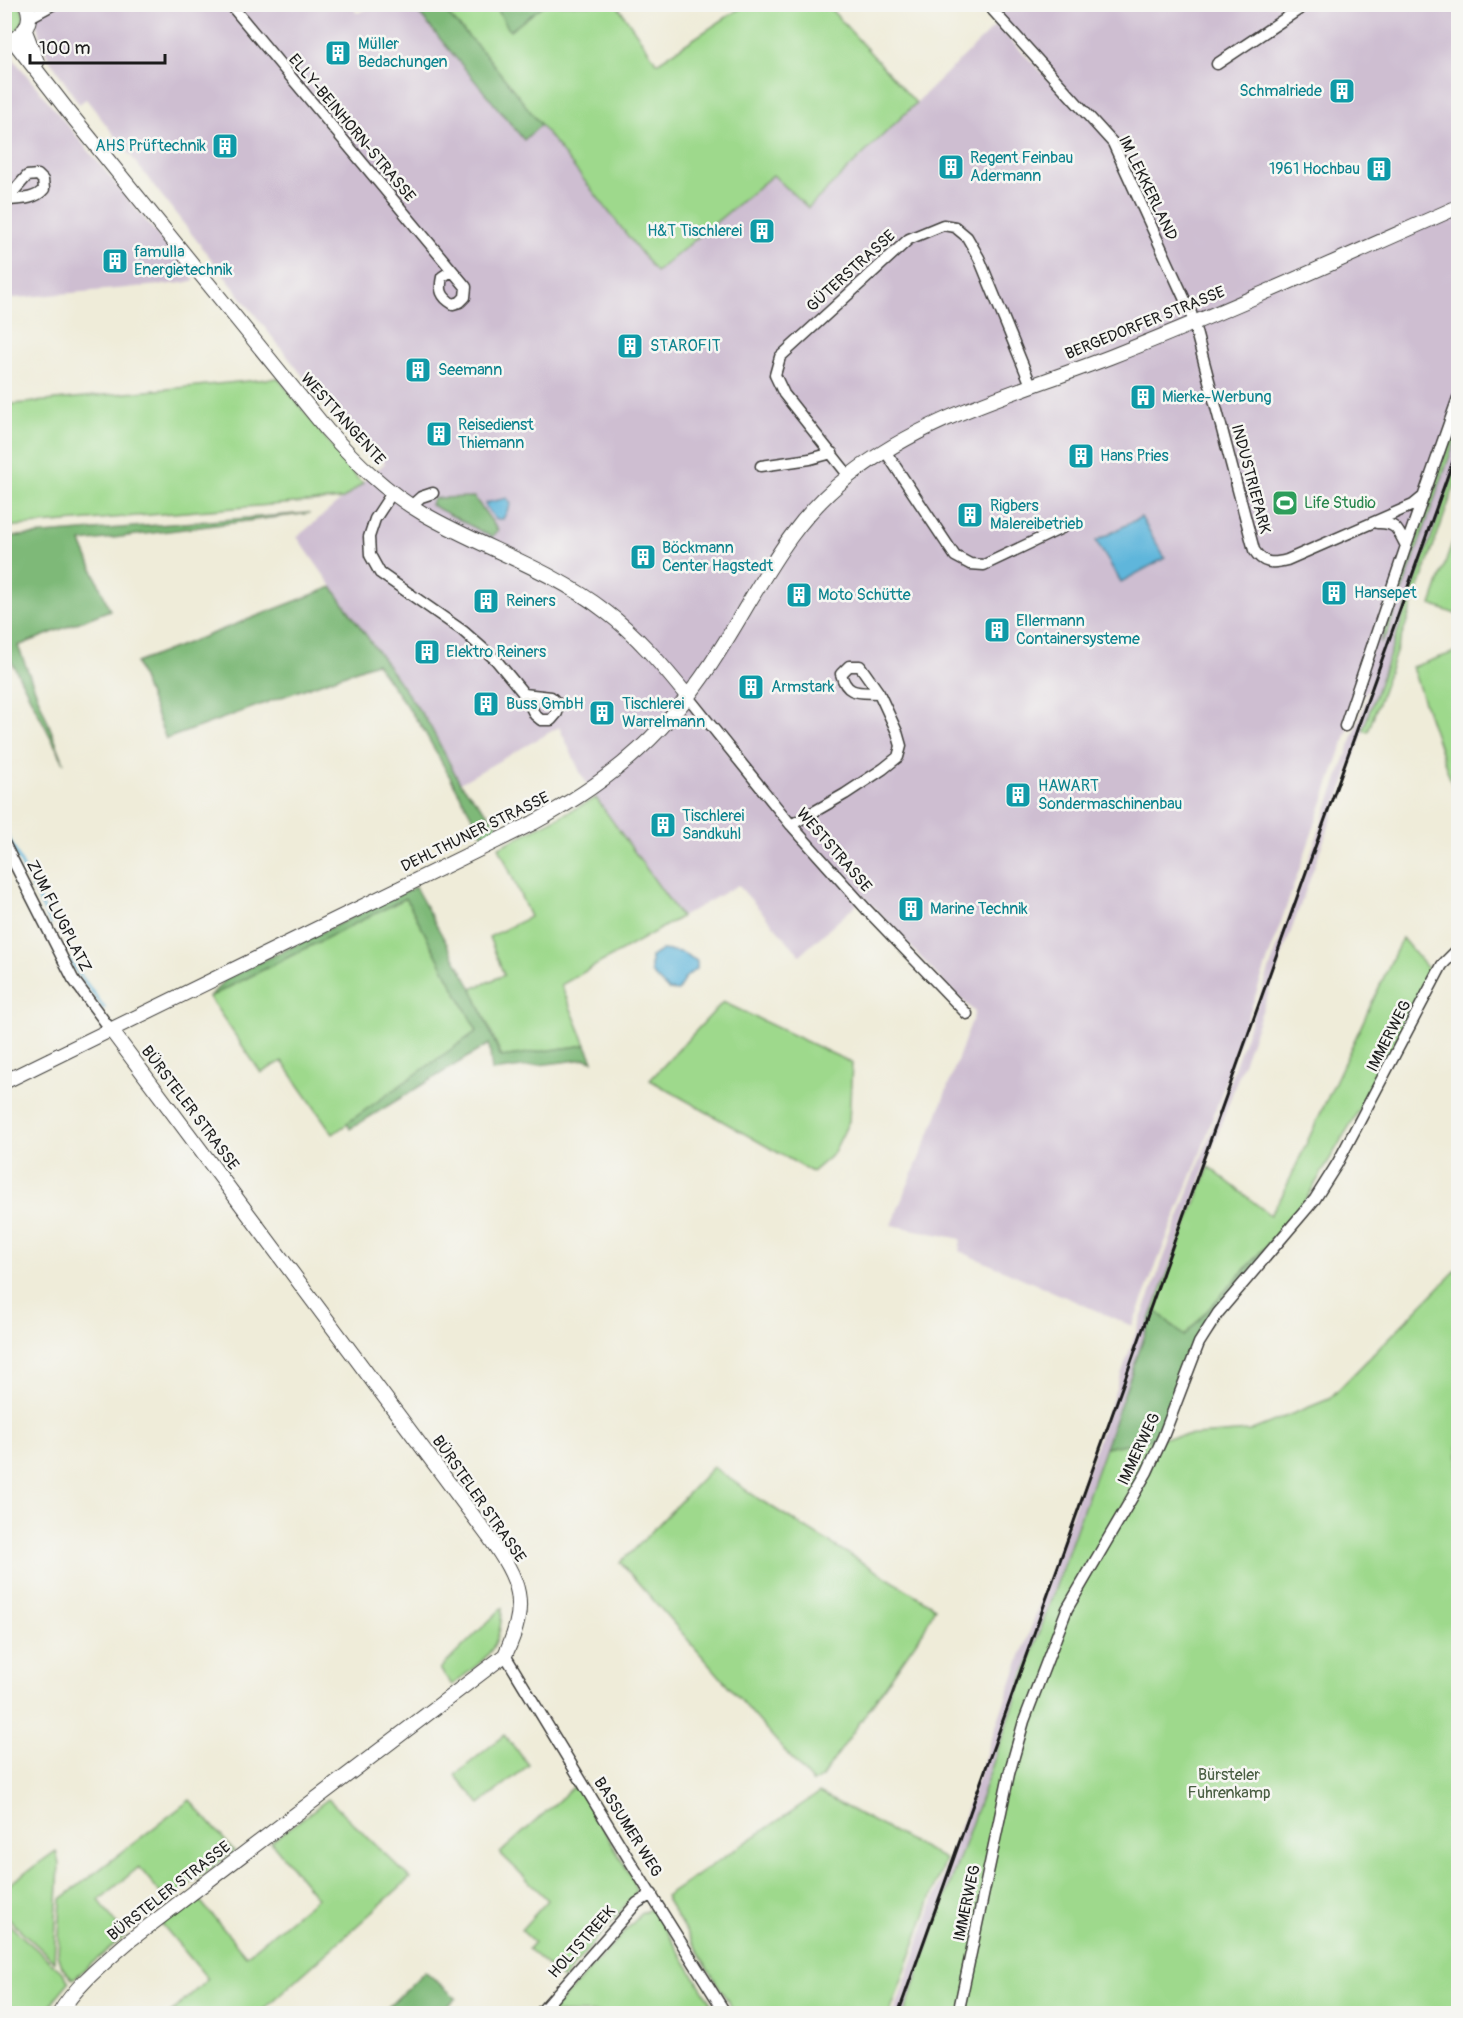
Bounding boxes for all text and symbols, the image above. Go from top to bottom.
scale bar [30,27,165,65]
place label: Müller Bedachungen [358,34,448,72]
text: 100 m [39,37,91,60]
building icon: Müller Bedachungen [323,38,353,68]
street label: ELLY-BEINHORN-STRASSE [284,50,420,206]
building icon: Schmalriede [1327,76,1357,106]
place label: Schmalriede [1239,81,1322,101]
building icon: AHS Prüftechnik [210,131,240,161]
street label: IM LEKKERLAND [1114,132,1182,244]
place label: AHS Prüftechnik [95,136,206,156]
place label: Regent Feinbau Adermann [970,148,1073,186]
building icon: Regent Feinbau Adermann [936,152,966,182]
building icon: 1961 Hochbau [1364,154,1394,184]
place label: 1961 Hochbau [1269,159,1360,179]
building icon: H&T Tischlerei [747,216,777,246]
place label: H&T Tischlerei [647,221,742,241]
street label: GÜTERSTRASSE [802,226,900,316]
place label: famulla Energietechnik [134,242,233,280]
building icon: famulla Energietechnik [100,246,130,276]
street label: BERGEDORFER STRASSE [1062,282,1228,364]
building icon: STAROFIT [615,331,645,361]
place label: STAROFIT [650,336,721,356]
building icon: Seemann [403,355,433,385]
place label: Seemann [438,360,502,380]
street label: WESTTANGENTE [296,369,390,469]
building icon: Mierke-Werbung [1128,382,1158,412]
place label: Mierke-Werbung [1162,387,1272,407]
place label: Reisedienst Thiemann [458,415,534,453]
building icon: Reisedienst Thiemann [424,419,454,449]
street label: INDUSTRIEPARK [1227,422,1275,536]
building icon: Hans Pries [1066,441,1096,471]
place label: Hans Pries [1100,446,1169,466]
sports icon: Life Studio [1270,488,1300,518]
place label: Life Studio [1304,493,1376,513]
place label: Rigbers Malereibetrieb [990,496,1083,534]
building icon: Rigbers Malereibetrieb [955,500,985,530]
place label: Böckmann Center Hagstedt [662,538,774,576]
building icon: Böckmann Center Hagstedt [628,542,658,572]
building icon: Hansepet [1319,578,1349,608]
building icon: Moto Schütte [784,580,814,610]
place label: Hansepet [1354,583,1417,603]
place label: Moto Schütte [818,585,911,605]
building icon: Reiners [471,586,501,616]
place label: Reiners [506,591,556,611]
place label: Ellermann Containersysteme [1016,611,1140,649]
building icon: Ellermann Containersysteme [982,615,1012,645]
building icon: Elektro Reiners [412,637,442,667]
place label: Elektro Reiners [446,642,546,662]
building icon: Armstark [736,672,766,702]
place label: Armstark [771,677,835,697]
building icon: Buss GmbH [471,689,501,719]
place label: Buss GmbH [506,694,584,714]
place label: Tischlerei Warrelmann [622,694,705,732]
building icon: Tischlerei Warrelmann [587,698,617,728]
place label: HAWART Sondermaschinenbau [1038,776,1182,814]
building icon: HAWART Sondermaschinenbau [1003,780,1033,810]
street label: DEHLTHUNER STRASSE [398,787,552,877]
street label: WESTSTRASSE [792,804,876,896]
place label: Tischlerei Sandkuhl [682,806,744,844]
building icon: Tischlerei Sandkuhl [648,810,678,840]
street label: ZUM FLUGPLATZ [22,857,96,975]
building icon: Marine Technik [896,894,926,924]
place label: Marine Technik [930,899,1028,919]
street label: IMMERWEG [1362,997,1416,1075]
street label: BÜRSTELER STRASSE [137,1042,243,1174]
street label: IMMERWEG [1114,1410,1164,1488]
street label: BÜRSTELER STRASSE [428,1432,530,1566]
park label: Bürsteler Fuhrenkamp [1187,1765,1271,1803]
street label: BASSUMER WEG [589,1773,667,1881]
street label: BÜRSTELER STRASSE [103,1837,235,1945]
street label: IMMERWEG [949,1863,985,1943]
street label: HOLTSTREEK [544,1901,620,1982]

